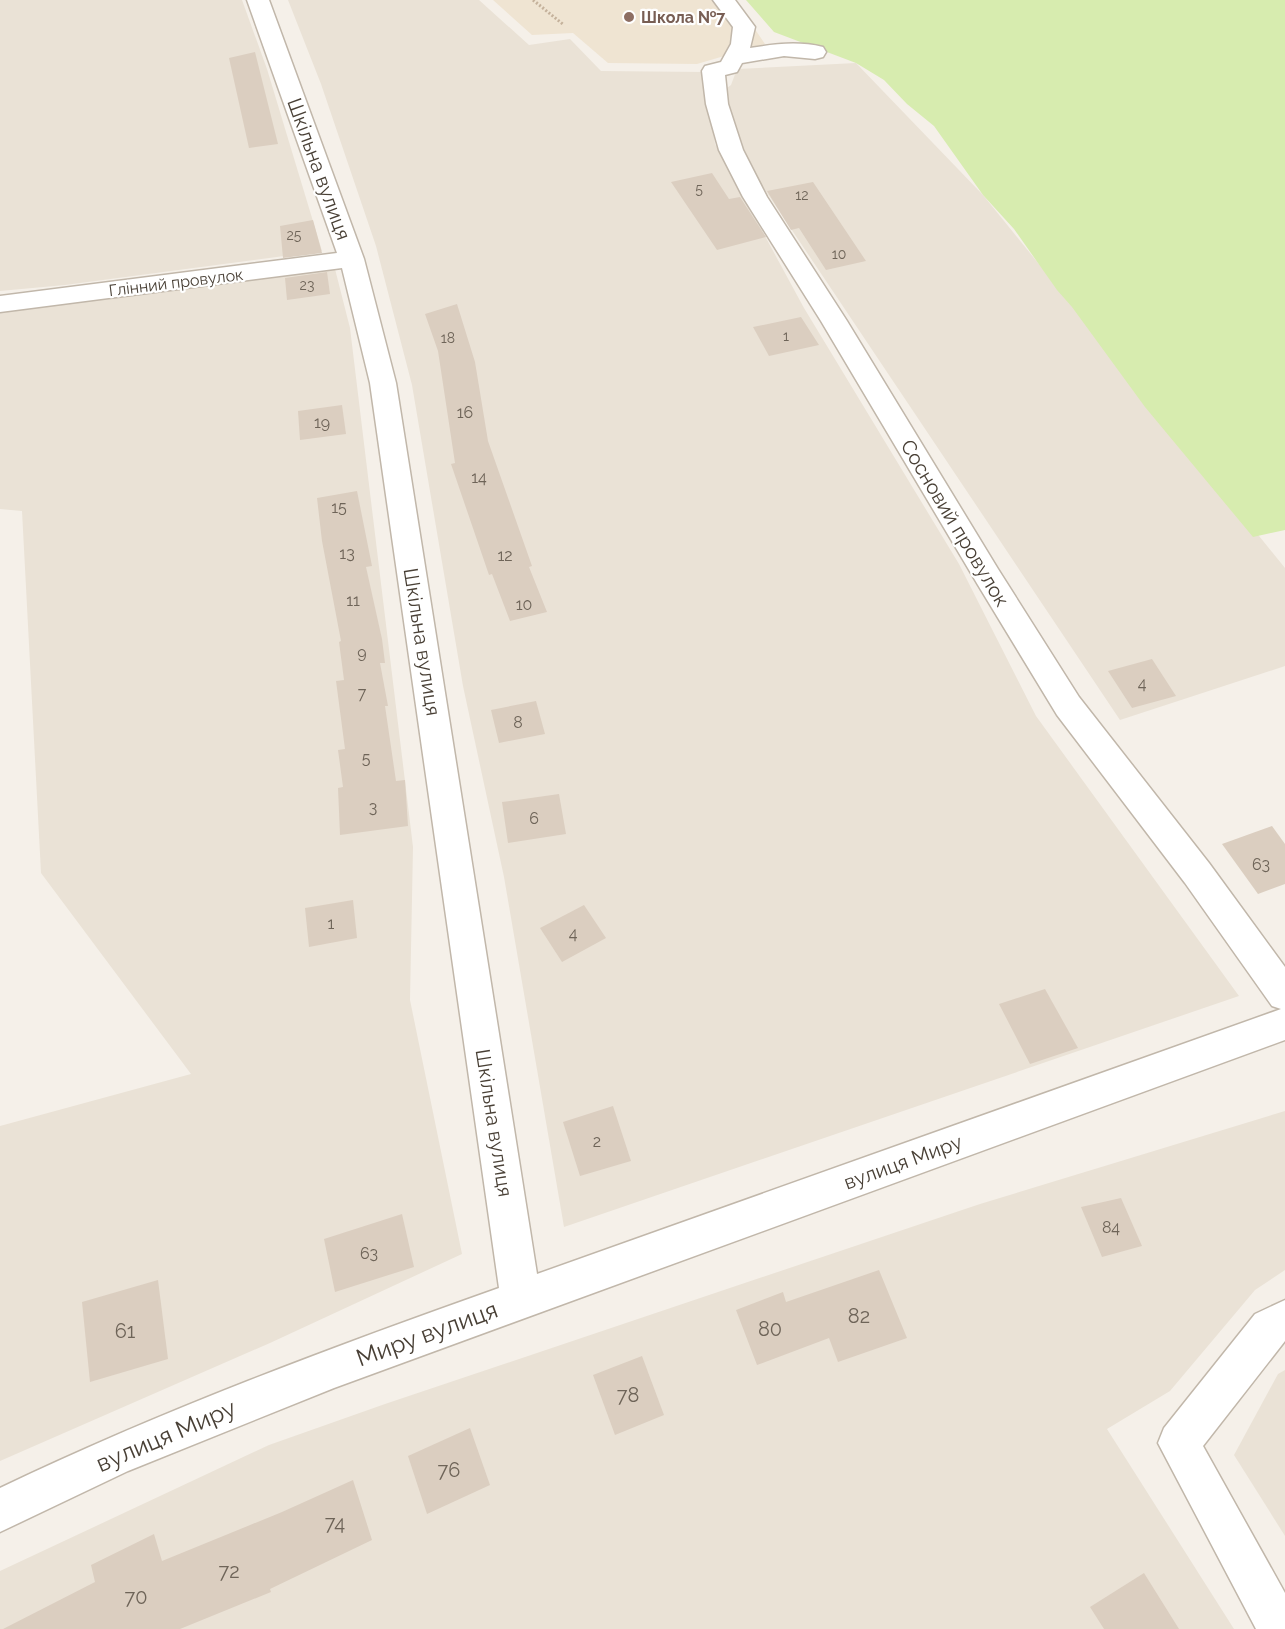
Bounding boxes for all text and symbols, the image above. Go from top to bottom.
place label: Школа №7 [641,8,725,27]
marker: Школа №7 [622,10,636,24]
street label: Шкільна вулиця [282,95,356,243]
house number: 5 [695,181,703,197]
house number: 12 [795,187,809,203]
house number: 25 [287,227,302,243]
house number: 10 [832,246,846,262]
street label: Глінний провулок [108,265,244,300]
house number: 23 [300,277,314,293]
house number: 1 [783,328,789,344]
house number: 18 [441,330,455,346]
house number: 16 [457,403,473,422]
house number: 19 [314,413,330,432]
street label: Сосновий провулок [896,435,1014,611]
house number: 14 [471,468,487,487]
house number: 15 [331,498,347,517]
house number: 13 [339,544,355,563]
house number: 12 [497,546,513,565]
street label: Шкільна вулиця [398,566,446,718]
house number: 11 [346,591,360,610]
house number: 10 [516,595,532,614]
house number: 9 [357,643,367,662]
house number: 4 [1138,674,1147,693]
house number: 7 [358,684,367,703]
house number: 8 [513,713,523,732]
house number: 5 [362,749,371,768]
house number: 3 [369,798,377,817]
house number: 6 [529,809,539,828]
house number: 63 [1252,855,1270,874]
house number: 1 [328,914,335,933]
house number: 4 [569,924,578,943]
street label: Шкільна вулиця [470,1047,518,1199]
street label: вулиця Миру [841,1129,966,1194]
house number: 2 [593,1132,601,1151]
house number: 84 [1102,1218,1120,1237]
house number: 63 [360,1244,378,1263]
street label: Миру вулиця [352,1295,501,1373]
house number: 82 [848,1304,870,1328]
house number: 80 [758,1317,782,1341]
house number: 61 [115,1319,136,1343]
house number: 78 [617,1383,639,1407]
street label: вулиця Миру [92,1393,240,1478]
house number: 76 [438,1458,460,1482]
house number: 74 [325,1511,345,1535]
house number: 72 [218,1559,240,1583]
house number: 70 [125,1585,147,1609]

